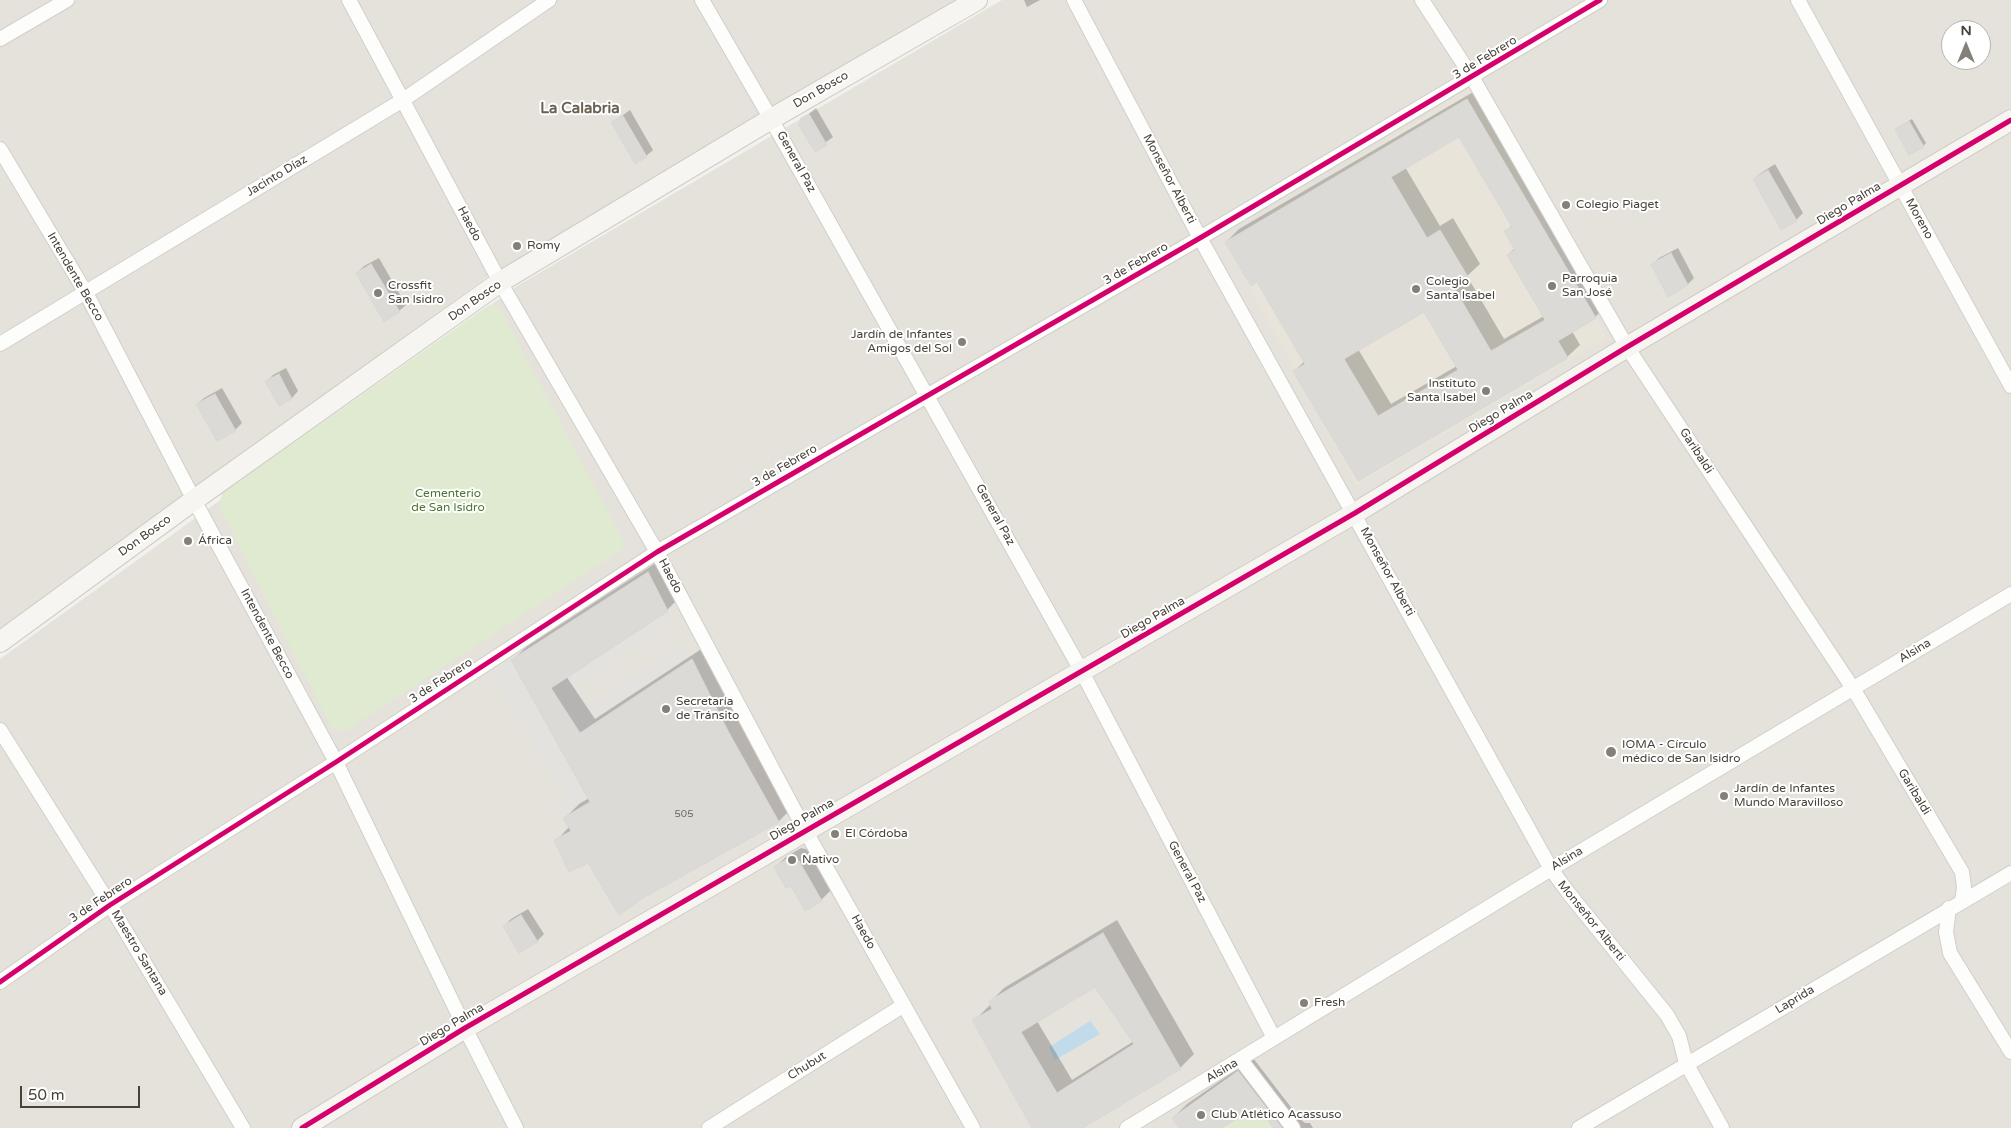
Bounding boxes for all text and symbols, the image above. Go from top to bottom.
north arrow [1941,20,1991,70]
text: N [1960,22,1972,39]
street label: 3 de Febrero [1450,33,1520,83]
street label: Don Bosco [791,68,851,112]
district label: La Calabria [540,100,620,118]
street label: General Paz [773,129,819,195]
street label: Monseñor Alberti [1139,132,1199,226]
street label: Jacinto Díaz [244,152,310,200]
street label: Diego Palma [1814,179,1884,229]
street label: Moreno [1902,196,1936,242]
place label: Colegio Piaget [1576,198,1659,212]
marker: Colegio Piaget [1560,199,1572,211]
street label: Haedo [454,204,484,244]
street label: Intendente Becco [44,230,106,324]
place label: Romy [527,239,560,253]
marker: Romy [511,240,523,252]
street label: 3 de Febrero [1101,240,1171,288]
place label: Parroquia San José [1562,272,1617,300]
place label: Colegio Santa Isabel [1426,275,1495,303]
street label: Don Bosco [446,277,504,325]
place label: Crossfit San Isidro [388,279,444,307]
marker: Parroquia San José [1546,280,1558,292]
marker: Colegio Santa Isabel [1410,283,1422,295]
marker: Crossfit San Isidro [372,287,384,299]
place label: Jardín de Infantes Amigos del Sol [851,328,952,356]
marker: Jardín de Infantes Amigos del Sol [956,336,968,348]
place label: Instituto Santa Isabel [1407,377,1476,405]
marker: Instituto Santa Isabel [1480,385,1492,397]
street label: Diego Palma [1466,387,1536,437]
street label: Garibaldi [1676,426,1716,476]
street label: 3 de Febrero [750,442,820,490]
street label: General Paz [972,482,1018,548]
park label: Cementerio de San Isidro [411,487,485,515]
street label: Don Bosco [116,512,174,560]
street label: Monseñor Alberti [1357,525,1417,619]
place label: África [198,534,232,548]
marker: África [182,535,194,547]
street label: Haedo [655,556,685,596]
street label: Intendente Becco [237,586,297,682]
street label: Diego Palma [1118,594,1188,642]
street label: Alsina [1896,636,1934,666]
street label: 3 de Febrero [407,655,475,707]
place label: Secretaría de Tránsito [676,695,739,723]
marker: Secretaría de Tránsito [660,703,672,715]
place label: IOMA - Círculo médico de San Isidro [1622,738,1740,766]
marker: IOMA - Círculo médico de San Isidro [1604,745,1618,759]
street label: Garibaldi [1895,766,1933,818]
place label: Jardín de Infantes Mundo Maravilloso [1734,782,1843,810]
marker: Jardín de Infantes Mundo Maravilloso [1718,790,1730,802]
street label: Diego Palma [767,796,837,844]
house number: 505 [675,808,693,820]
place label: El Córdoba [845,827,908,841]
marker: El Córdoba [829,828,841,840]
street label: General Paz [1165,839,1209,905]
street label: Alsina [1548,844,1586,874]
place label: Nativo [802,853,839,867]
marker: Nativo [786,854,798,866]
street label: 3 de Febrero [67,874,135,926]
street label: Monseñor Alberti [1554,878,1628,964]
street label: Maestro Santana [108,908,170,998]
street label: Haedo [848,912,878,952]
street label: Laprida [1773,983,1817,1017]
place label: Fresh [1314,996,1345,1010]
marker: Fresh [1298,997,1310,1009]
street label: Diego Palma [417,1000,487,1050]
street label: Chubut [785,1049,829,1083]
street label: Alsina [1203,1056,1241,1086]
scale bar [22,1076,142,1108]
text: 50 m [28,1086,65,1104]
place label: Club Atlético Acassuso [1211,1108,1342,1122]
marker: Club Atlético Acassuso [1195,1109,1207,1121]

